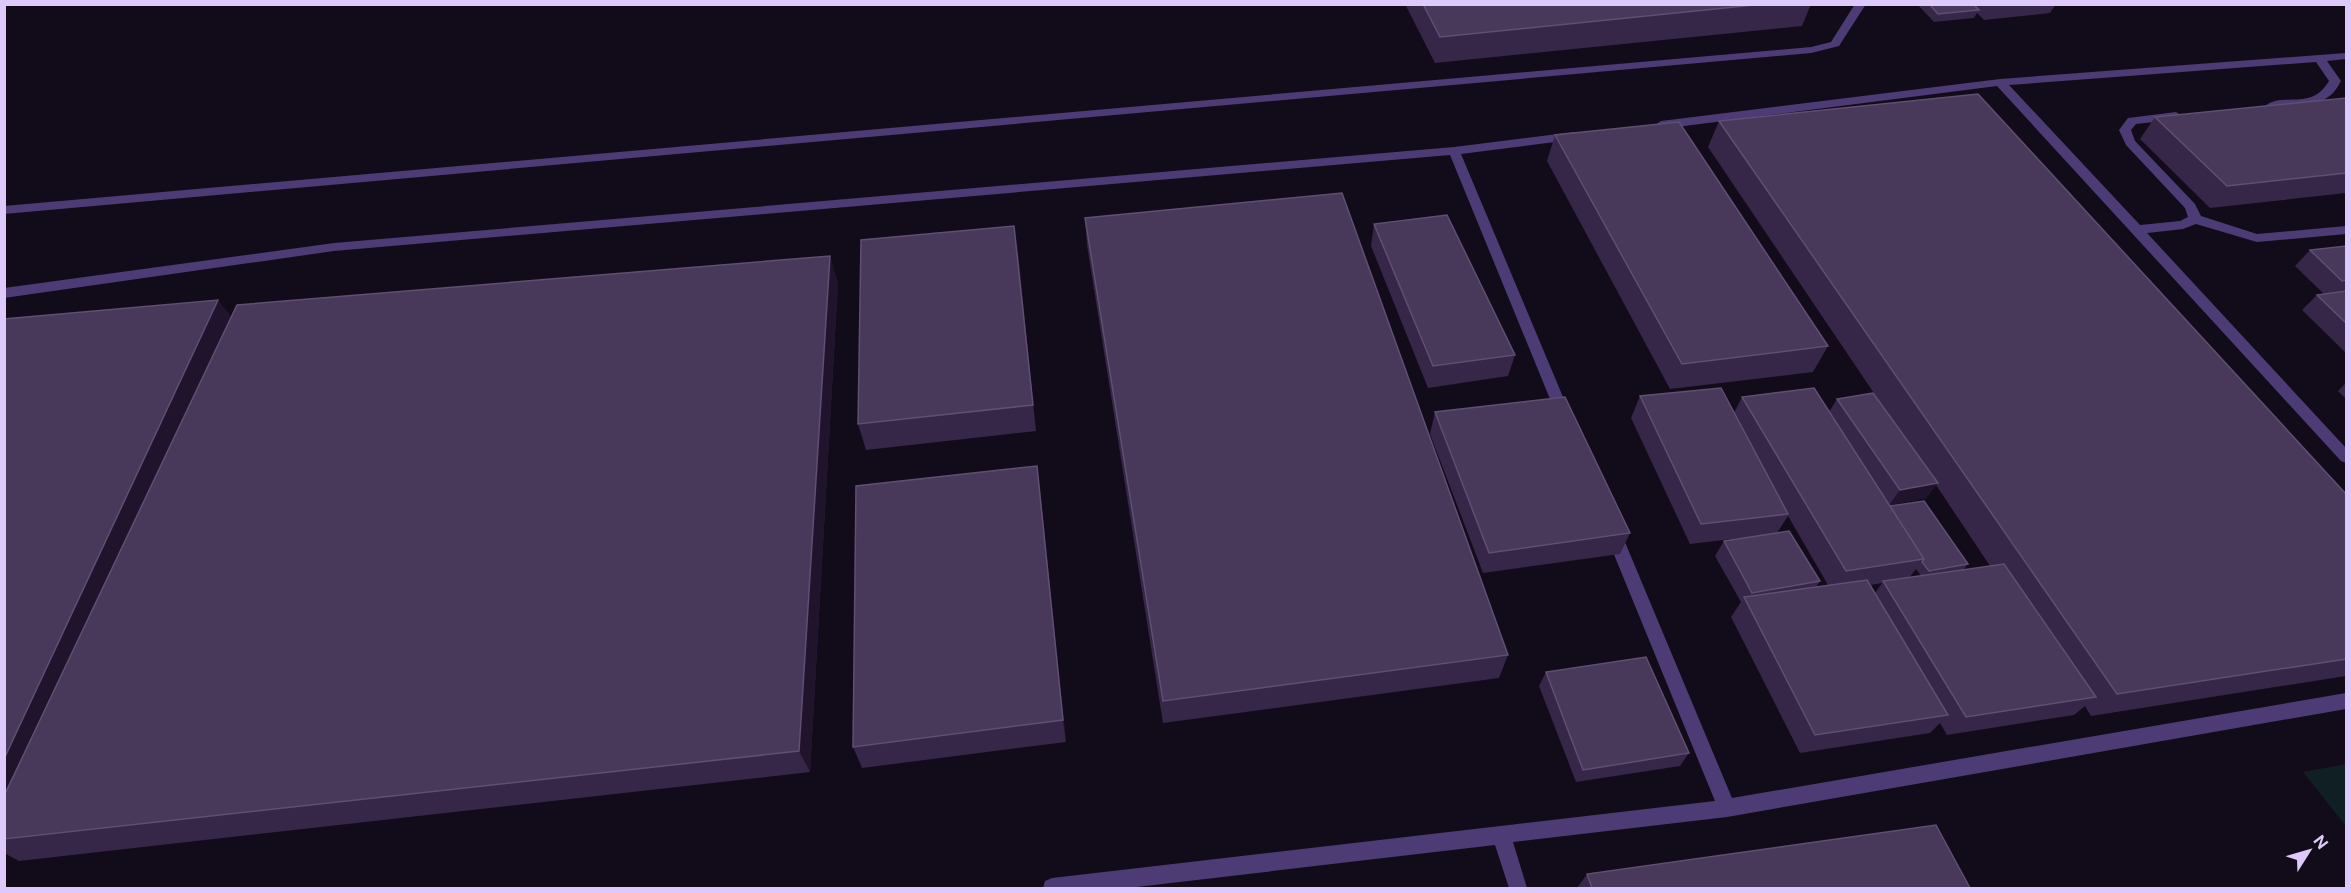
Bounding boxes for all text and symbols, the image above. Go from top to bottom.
north arrow [2279,821,2339,881]
text: N [2309,832,2332,853]

